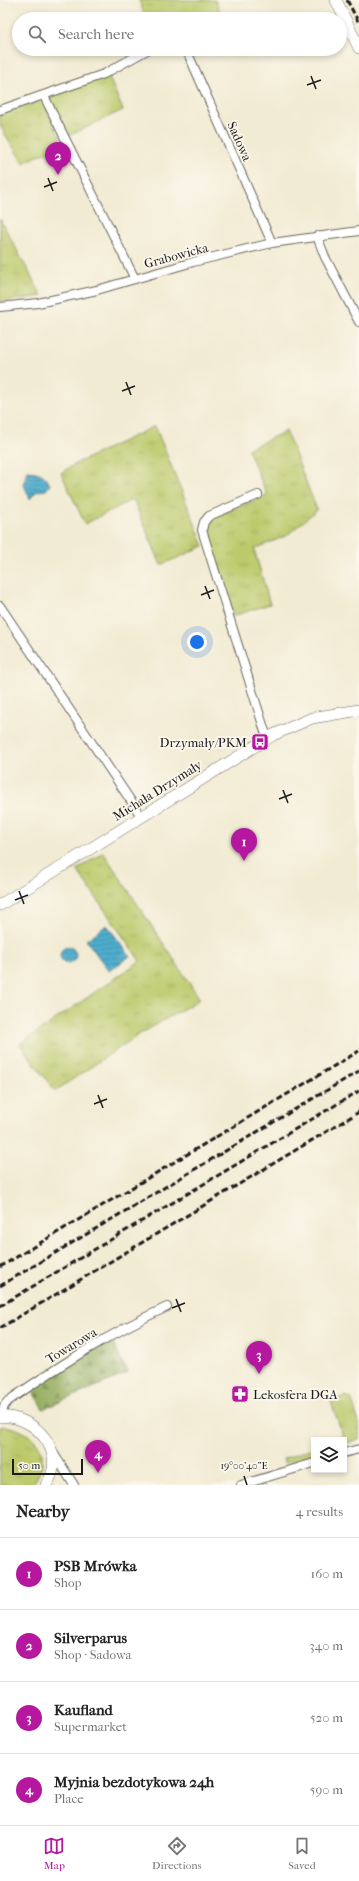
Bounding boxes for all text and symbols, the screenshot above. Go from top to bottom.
search box [12,12,347,56]
icon: search [26,23,48,45]
text: Search here [58,25,134,43]
street label: Sadowa [224,119,255,164]
pin: 2 [45,142,71,175]
street label: Grabowicka [142,239,211,271]
your location [187,632,207,652]
bus stop icon: Drzymały/PKM [250,732,270,752]
place label: Drzymały/PKM [160,735,247,750]
street label: Michała Drzymały [110,756,205,824]
pin: 1 [231,828,257,861]
street label: Towarowa [43,1324,100,1366]
pin: 3 [246,1341,272,1374]
pharmacy icon: Lekosfera DGA [230,1384,250,1404]
place label: Lekosfera DGA [253,1387,338,1402]
map controls [311,1437,347,1473]
button: layers [311,1437,347,1473]
pin: 4 [85,1440,111,1473]
scale bar [12,1457,83,1476]
text: 50 m [18,1459,40,1472]
text: 19°00'40"E [220,1460,268,1472]
text: Nearby [16,1501,70,1521]
text: 4 results [296,1504,343,1519]
text: PSB Mrówka [54,1557,137,1575]
text: 1 [27,1566,31,1581]
text: 160 m [311,1566,343,1581]
text: Shop [54,1575,82,1590]
text: Silverparus [54,1629,127,1647]
text: 2 [26,1638,32,1653]
text: 340 m [309,1638,343,1653]
text: Shop · Sadowa [54,1647,131,1662]
text: Kaufland [54,1701,113,1719]
text: 3 [26,1710,32,1725]
text: 520 m [310,1710,343,1725]
text: Supermarket [54,1719,127,1734]
text: Myjnia bezdotykowa 24h [54,1773,214,1791]
text: 4 [25,1782,33,1797]
text: 590 m [310,1782,343,1797]
text: Place [54,1791,84,1806]
tab: Map [43,1835,65,1872]
tab: Directions [152,1835,202,1872]
tab: Saved [288,1835,316,1872]

